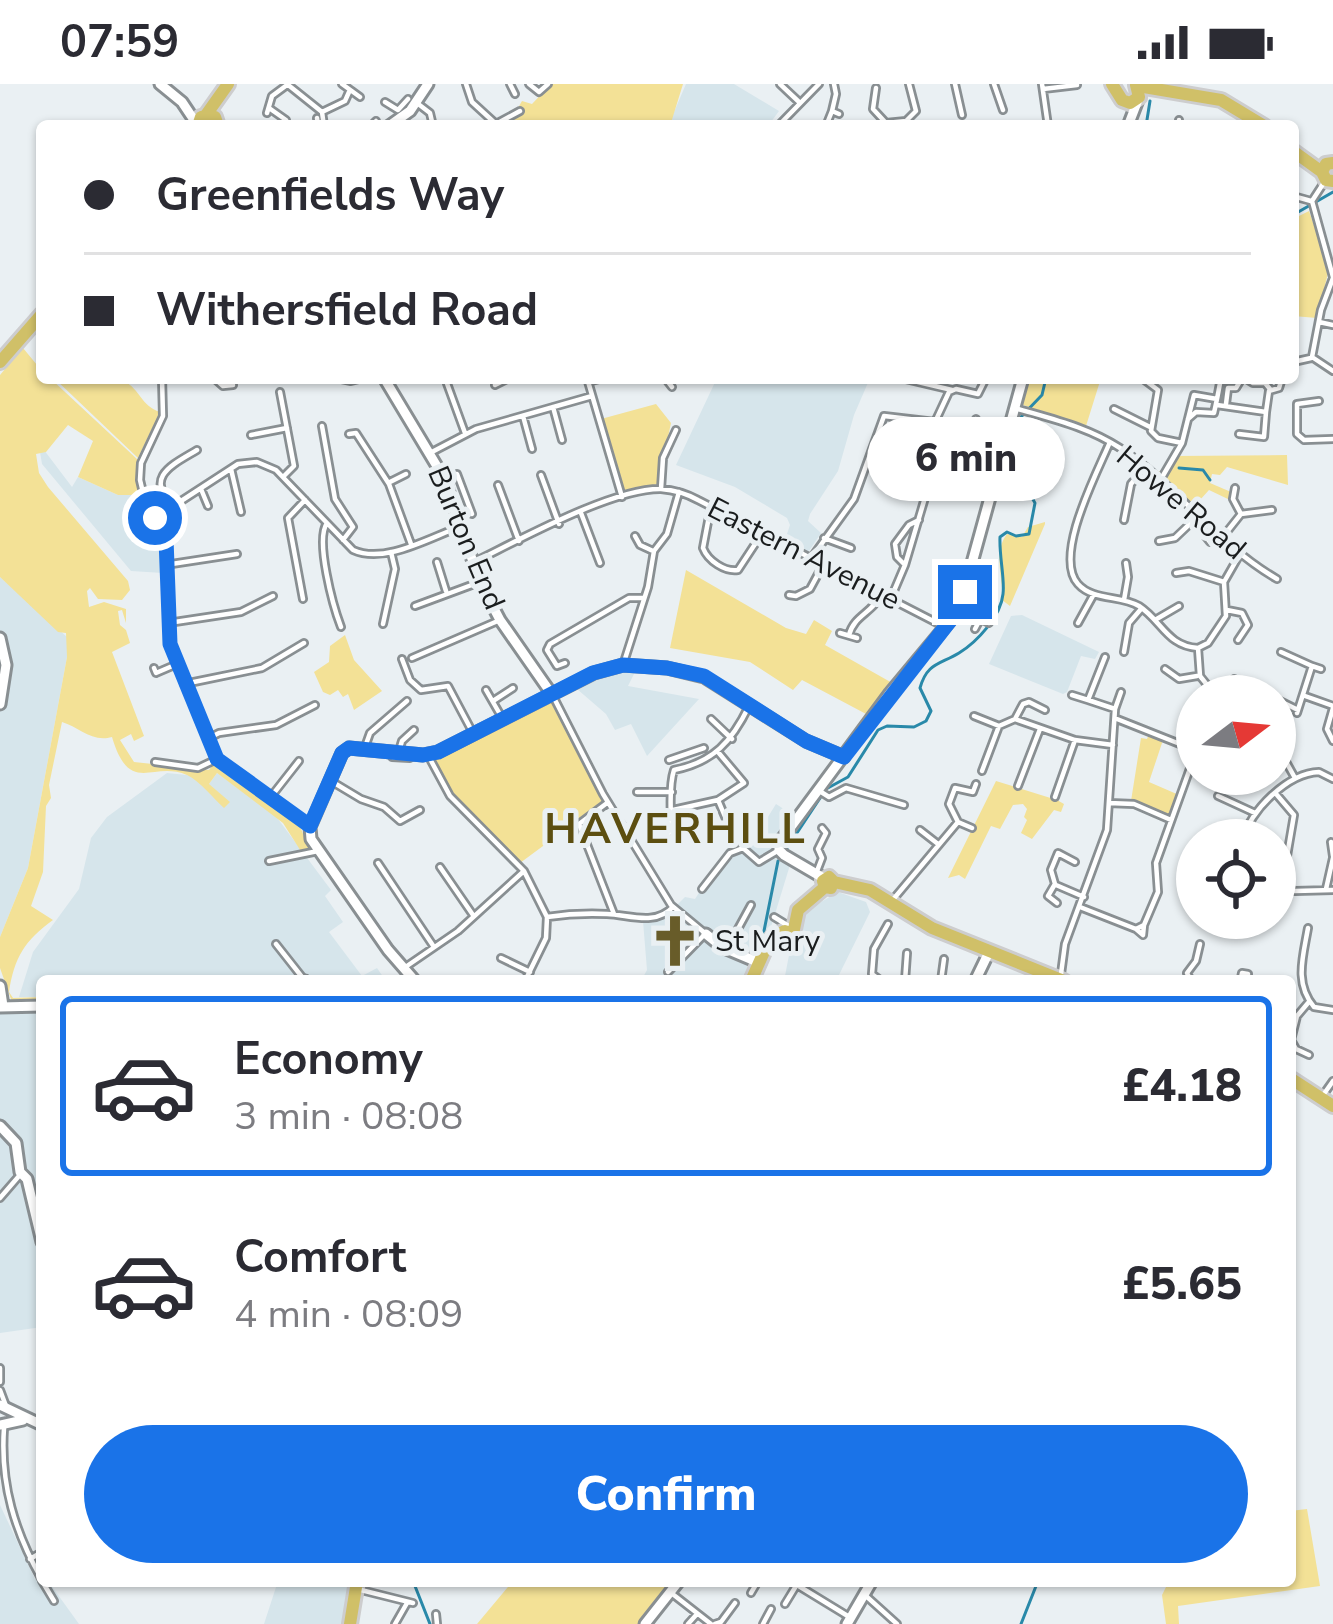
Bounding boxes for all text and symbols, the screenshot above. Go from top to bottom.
text: 07:59 [60,12,179,73]
text: Greenfields Way [156,165,504,226]
text: Withersfield Road [156,280,538,341]
callout: 6 min [866,418,1064,502]
text: 6 min [915,432,1017,485]
street label: Howe Road [1107,437,1255,569]
street label: Burton End [417,460,515,616]
street label: Eastern Avenue [701,488,907,620]
route start [128,491,182,545]
route end [938,565,992,619]
north arrow [1176,675,1296,795]
map controls [1176,675,1296,939]
district label: HAVERHILL [544,801,808,858]
button: locate [1176,819,1296,939]
church icon: St Mary [646,912,704,970]
place label: St Mary [715,921,821,962]
text: Economy [234,1029,423,1090]
icon: car [90,1032,198,1140]
text: £4.18 [1122,1056,1242,1117]
text: 3 min · 08:08 [234,1090,463,1143]
text: Comfort [234,1227,406,1288]
icon: car [90,1230,198,1338]
text: £5.65 [1122,1254,1242,1315]
text: 4 min · 08:09 [234,1288,463,1341]
button: Confirm [84,1425,1248,1563]

